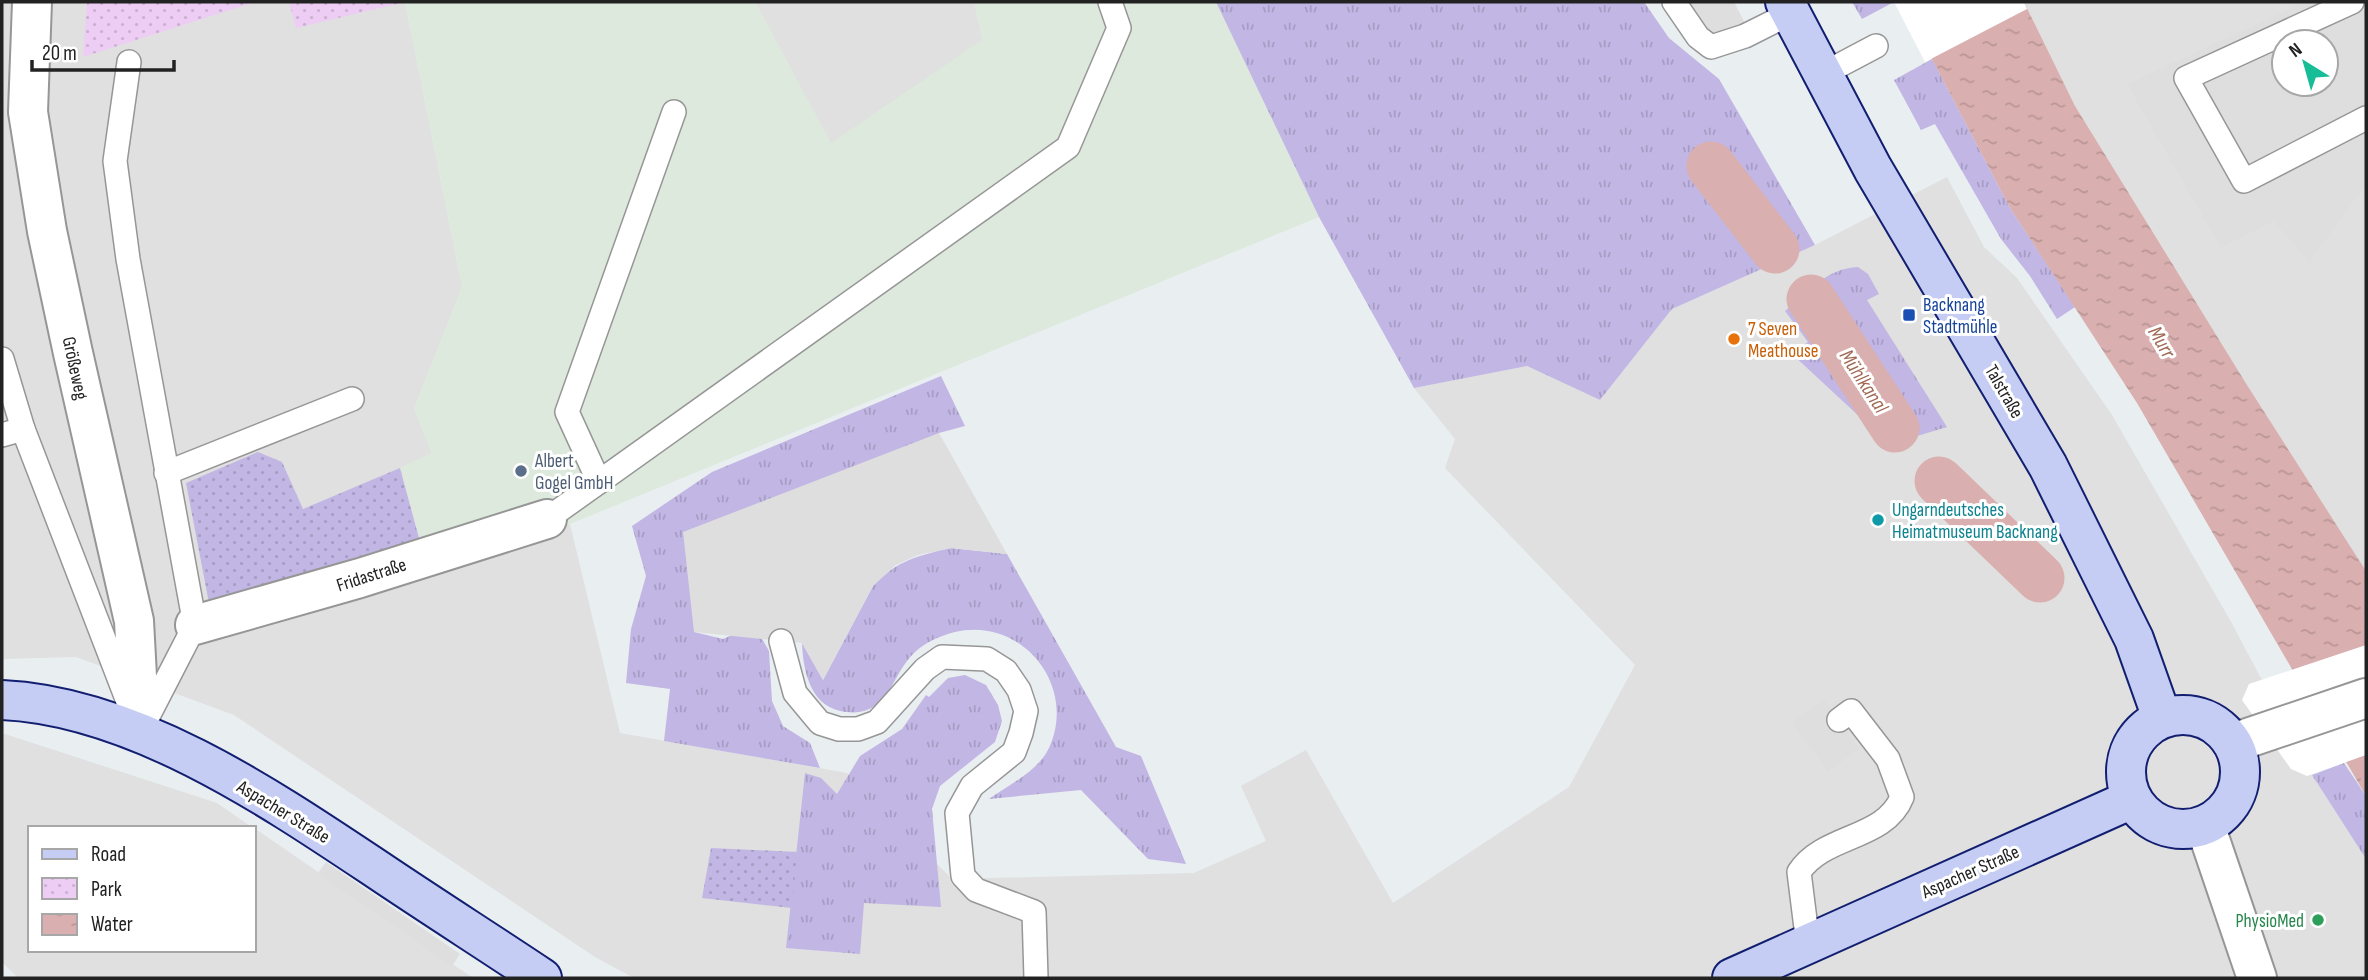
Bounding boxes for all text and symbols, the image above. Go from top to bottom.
scale bar [32,28,173,72]
north arrow [2270,28,2340,98]
text: N [2285,38,2307,63]
text: 20 m [42,41,77,66]
place label: Backnang Stadtmühle [1923,294,1997,339]
marker: Backnang Stadtmühle [1901,307,1917,323]
place label: 7 Seven Meathouse [1748,318,1818,363]
water label: Murr [2142,322,2181,364]
marker: 7 Seven Meathouse [1726,331,1742,347]
street label: Größeweg [57,335,93,402]
water label: Mühlkanal [1834,345,1894,419]
street label: Talstraße [1979,361,2028,423]
place label: Albert Gogel GmbH [534,450,613,495]
marker: Albert Gogel GmbH [513,463,529,479]
place label: Ungarndeutsches Heimatmuseum Backnang [1892,499,2058,544]
marker: Ungarndeutsches Heimatmuseum Backnang [1870,512,1886,528]
street label: Fridastraße [334,553,409,598]
street label: Aspacher Straße [232,775,334,849]
legend [28,826,256,952]
street label: Aspacher Straße [1918,841,2023,904]
text: Road [91,842,126,867]
text: Park [91,877,122,902]
place label: PhysioMed [2235,910,2304,933]
text: Water [91,912,133,937]
marker: PhysioMed [2310,912,2326,928]

